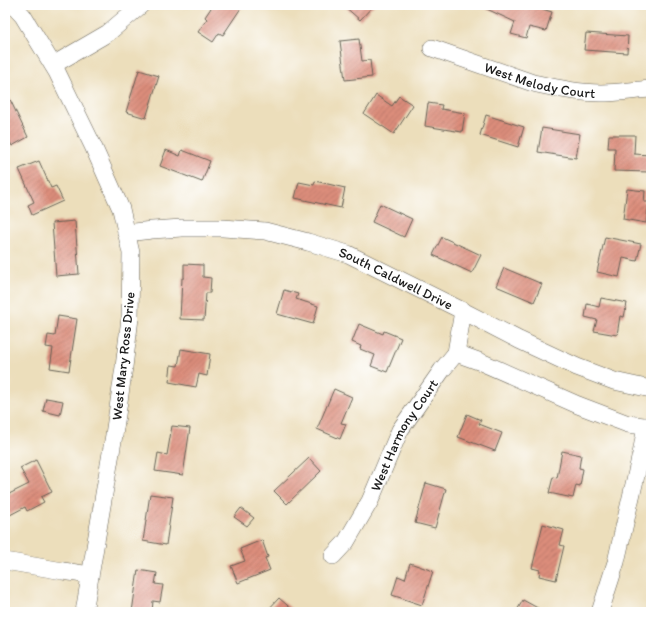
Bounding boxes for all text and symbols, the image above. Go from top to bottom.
street label: West Melody Court [482,59,596,102]
street label: South Caldwell Drive [337,244,456,314]
street label: West Mary Ross Drive [108,291,139,421]
street label: West Harmony Court [367,376,442,494]

